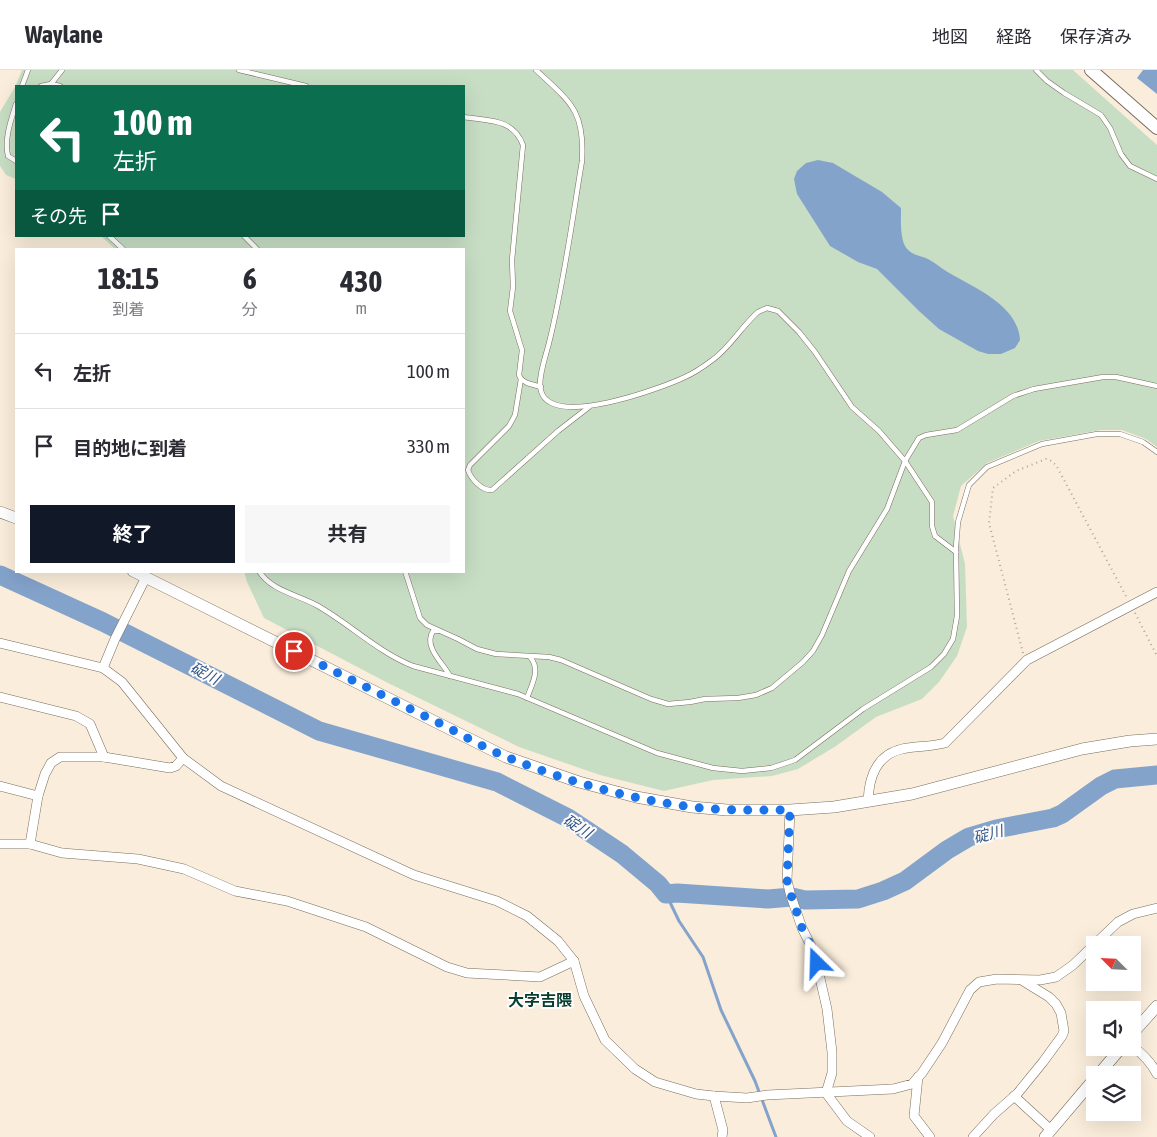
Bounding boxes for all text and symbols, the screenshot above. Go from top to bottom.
text: Waylane [25,21,103,48]
text: 地図 [932,26,968,47]
text: 経路 [996,26,1032,47]
text: 保存済み [1060,26,1132,47]
text: 100 m [113,102,192,142]
icon: left [30,105,95,170]
text: 左折 [113,148,157,174]
icon: arrive [97,200,125,228]
text: その先 [30,205,87,227]
text: 18:15 [97,261,159,295]
text: 6 [243,261,257,295]
text: 430 [340,264,382,298]
text: m [356,299,367,317]
text: 到着 [112,300,144,318]
text: 分 [242,300,258,318]
icon: left [30,357,58,385]
text: 100 m [407,360,450,382]
text: 左折 [73,362,111,384]
icon: arrive [30,432,58,460]
text: 330 m [407,435,450,457]
text: 目的地に到着 [73,437,187,459]
button: 終了 [30,505,235,563]
button: 共有 [245,505,450,563]
pin [273,630,315,672]
icon: arrive [280,637,308,665]
water label: 碇川 [188,659,224,688]
water label: 碇川 [561,811,597,842]
water label: 碇川 [971,821,1007,846]
position arrow [790,936,842,988]
north arrow [1086,936,1141,991]
map controls [1086,936,1141,1121]
district label: 大字吉隈 [508,991,572,1009]
button: sound [1086,1001,1141,1056]
button: layers [1086,1066,1141,1121]

